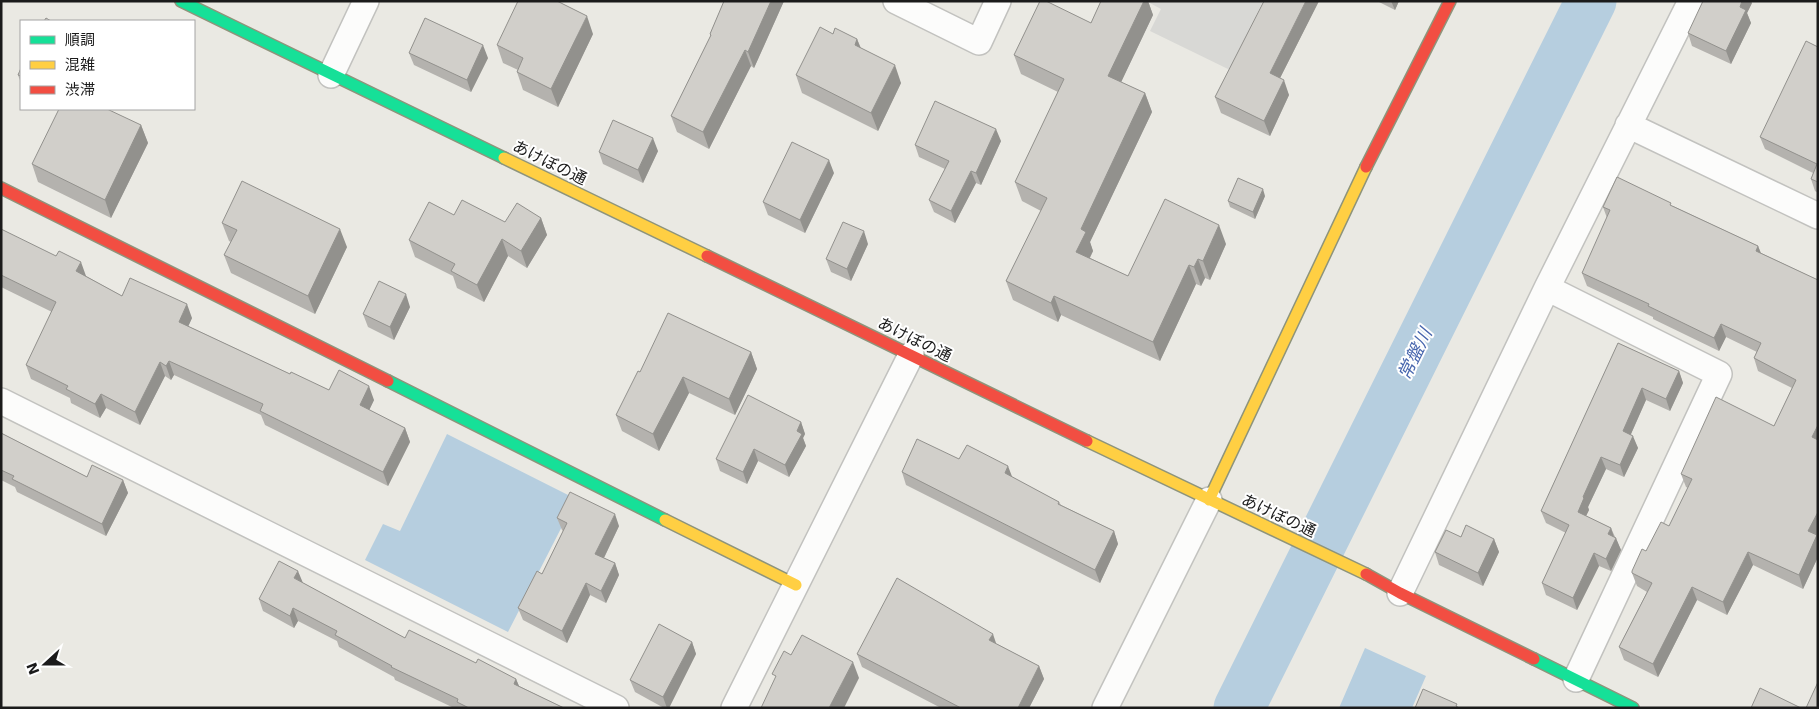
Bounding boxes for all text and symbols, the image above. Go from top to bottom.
legend [20,20,195,110]
text: 順調 [65,31,95,49]
text: 混雑 [65,56,95,74]
text: 渋滞 [65,81,95,99]
street label: あけぼの通 [510,136,590,189]
street label: あけぼの通 [875,313,955,366]
water label: 常盤川 [1393,323,1437,383]
street label: あけぼの通 [1239,490,1319,541]
north arrow [20,639,70,689]
text: N [23,660,42,677]

